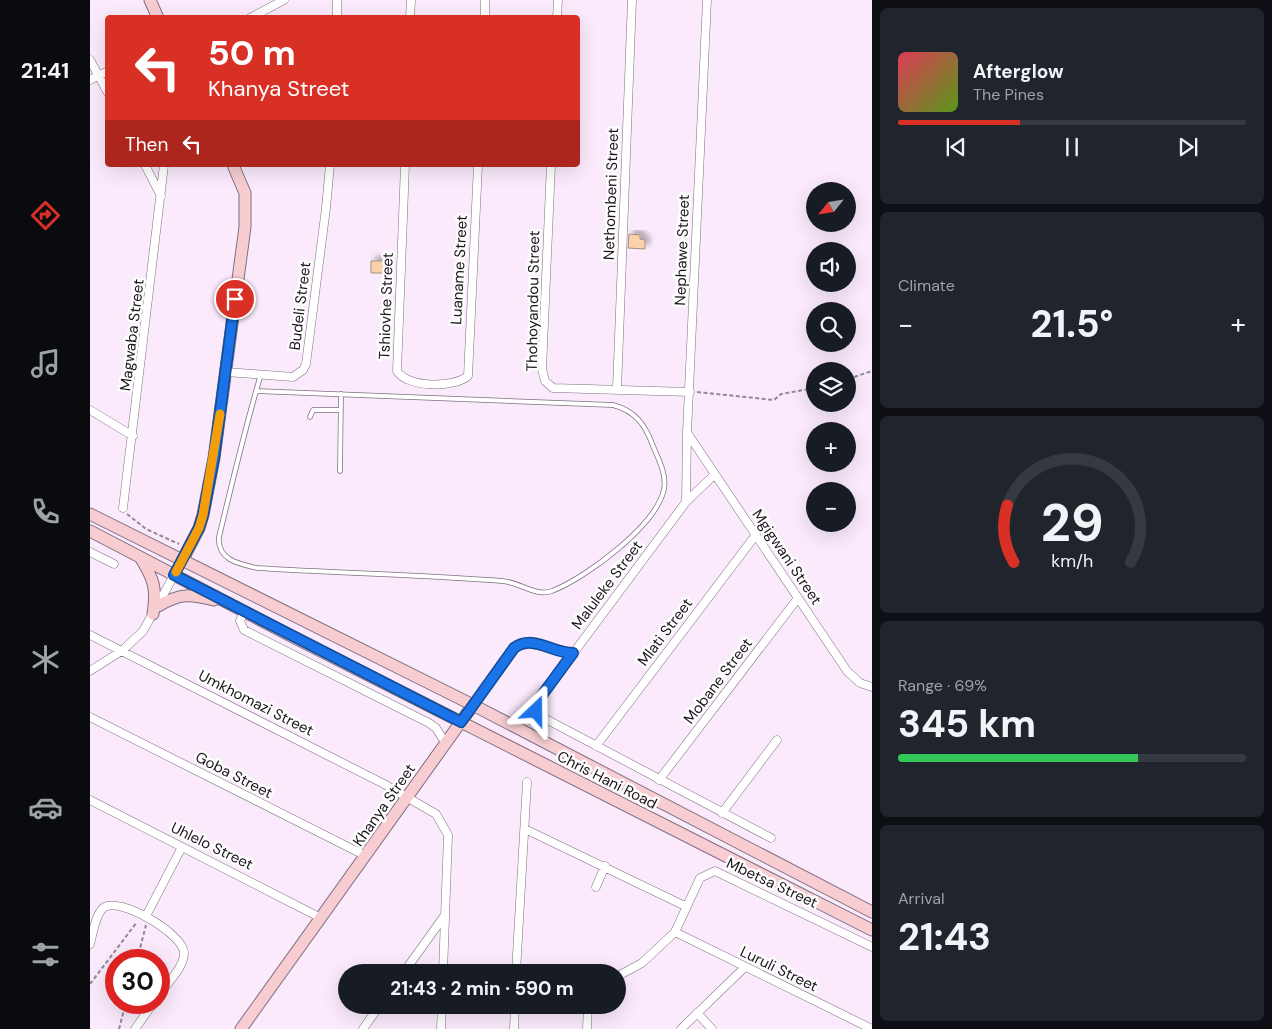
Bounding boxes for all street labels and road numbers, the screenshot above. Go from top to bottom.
street label: Nethombeni Street [599,128,623,260]
street label: Nephawe Street [670,194,694,306]
street label: Luaname Street [446,215,472,325]
street label: Thohoyandou Street [522,230,544,372]
street label: Tshiovhe Street [374,252,398,360]
street label: Budeli Street [285,260,315,351]
street label: Magwaba Street [115,278,149,392]
street label: Mgigwani Street [748,505,826,609]
street label: Maluleke Street [567,536,647,634]
street label: Mlati Street [633,594,697,670]
street label: Mobane Street [679,634,757,728]
street label: Umkhomazi Street [195,665,317,741]
street label: Chris Hani Road [554,746,660,814]
street label: Goba Street [192,747,276,803]
street label: Khanya Street [348,760,420,850]
street label: Uhlelo Street [168,817,257,875]
street label: Mbetsa Street [723,853,821,913]
street label: Luruli Street [737,942,821,996]

